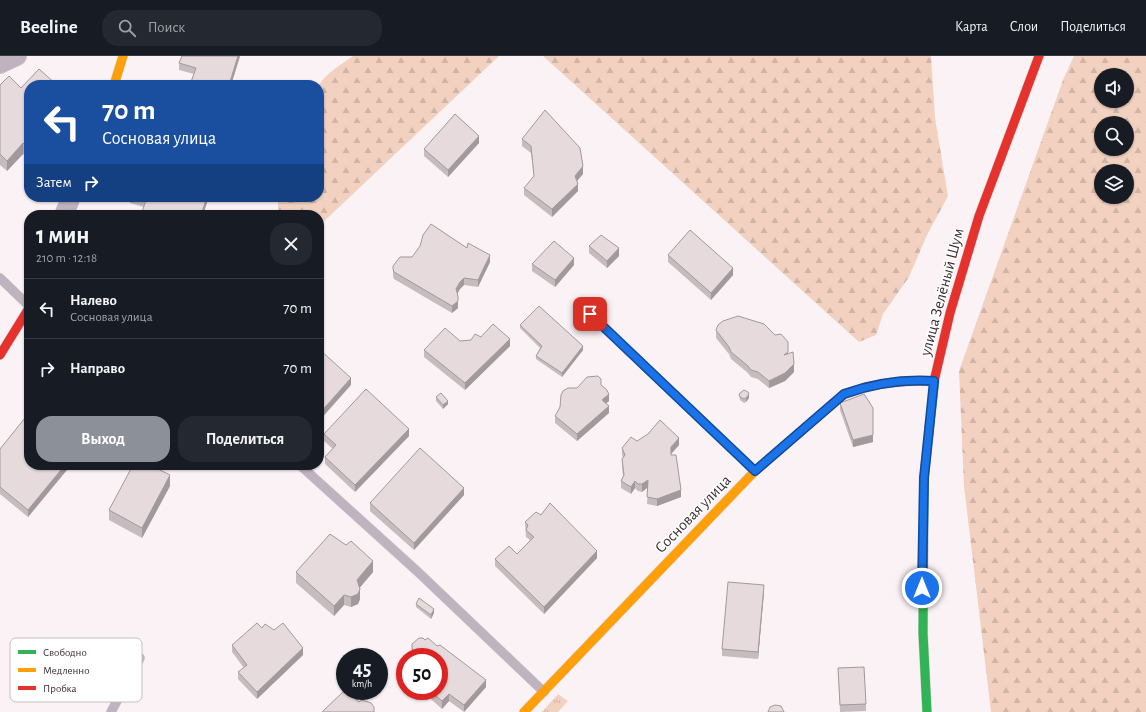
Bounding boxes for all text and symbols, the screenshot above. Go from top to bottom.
search box [102,10,382,46]
icon: search [116,17,138,39]
text: Beeline [20,18,78,37]
text: Поиск [148,20,185,35]
text: Карта [955,20,988,34]
text: Слои [1010,20,1038,34]
text: Поделиться [1060,20,1126,34]
map controls [1094,68,1134,204]
button: sound [1094,68,1134,108]
icon: left [36,96,88,148]
text: 70 m [102,97,156,125]
button: search [1094,116,1134,156]
text: Сосновая улица [102,130,216,148]
button: layers [1094,164,1134,204]
icon: right [80,172,102,194]
text: Затем [36,175,72,190]
button: close [270,223,312,265]
text: 1 мин [36,224,90,248]
street label: улица Зелёный Шум [917,226,968,359]
text: 210 m · 12:18 [36,252,97,265]
text: Налево [70,293,117,308]
pin [573,297,607,331]
icon: left [36,298,58,320]
text: 70 m [283,301,312,316]
icon: arrive [579,303,601,325]
text: Сосновая улица [70,311,153,324]
icon: right [36,358,58,380]
text: Направо [70,361,125,376]
text: 70 m [283,361,312,376]
button: Выход [36,416,170,462]
button: Поделиться [178,416,312,462]
street label: Сосновая улица [652,472,735,557]
position arrow [901,567,943,609]
legend [10,638,142,702]
text: Свободно [43,647,87,658]
speed limit sign: 50 [396,648,448,700]
text: 45 [353,659,371,679]
text: Медленно [43,665,90,676]
text: km/h [352,679,372,689]
text: Пробка [43,683,76,694]

